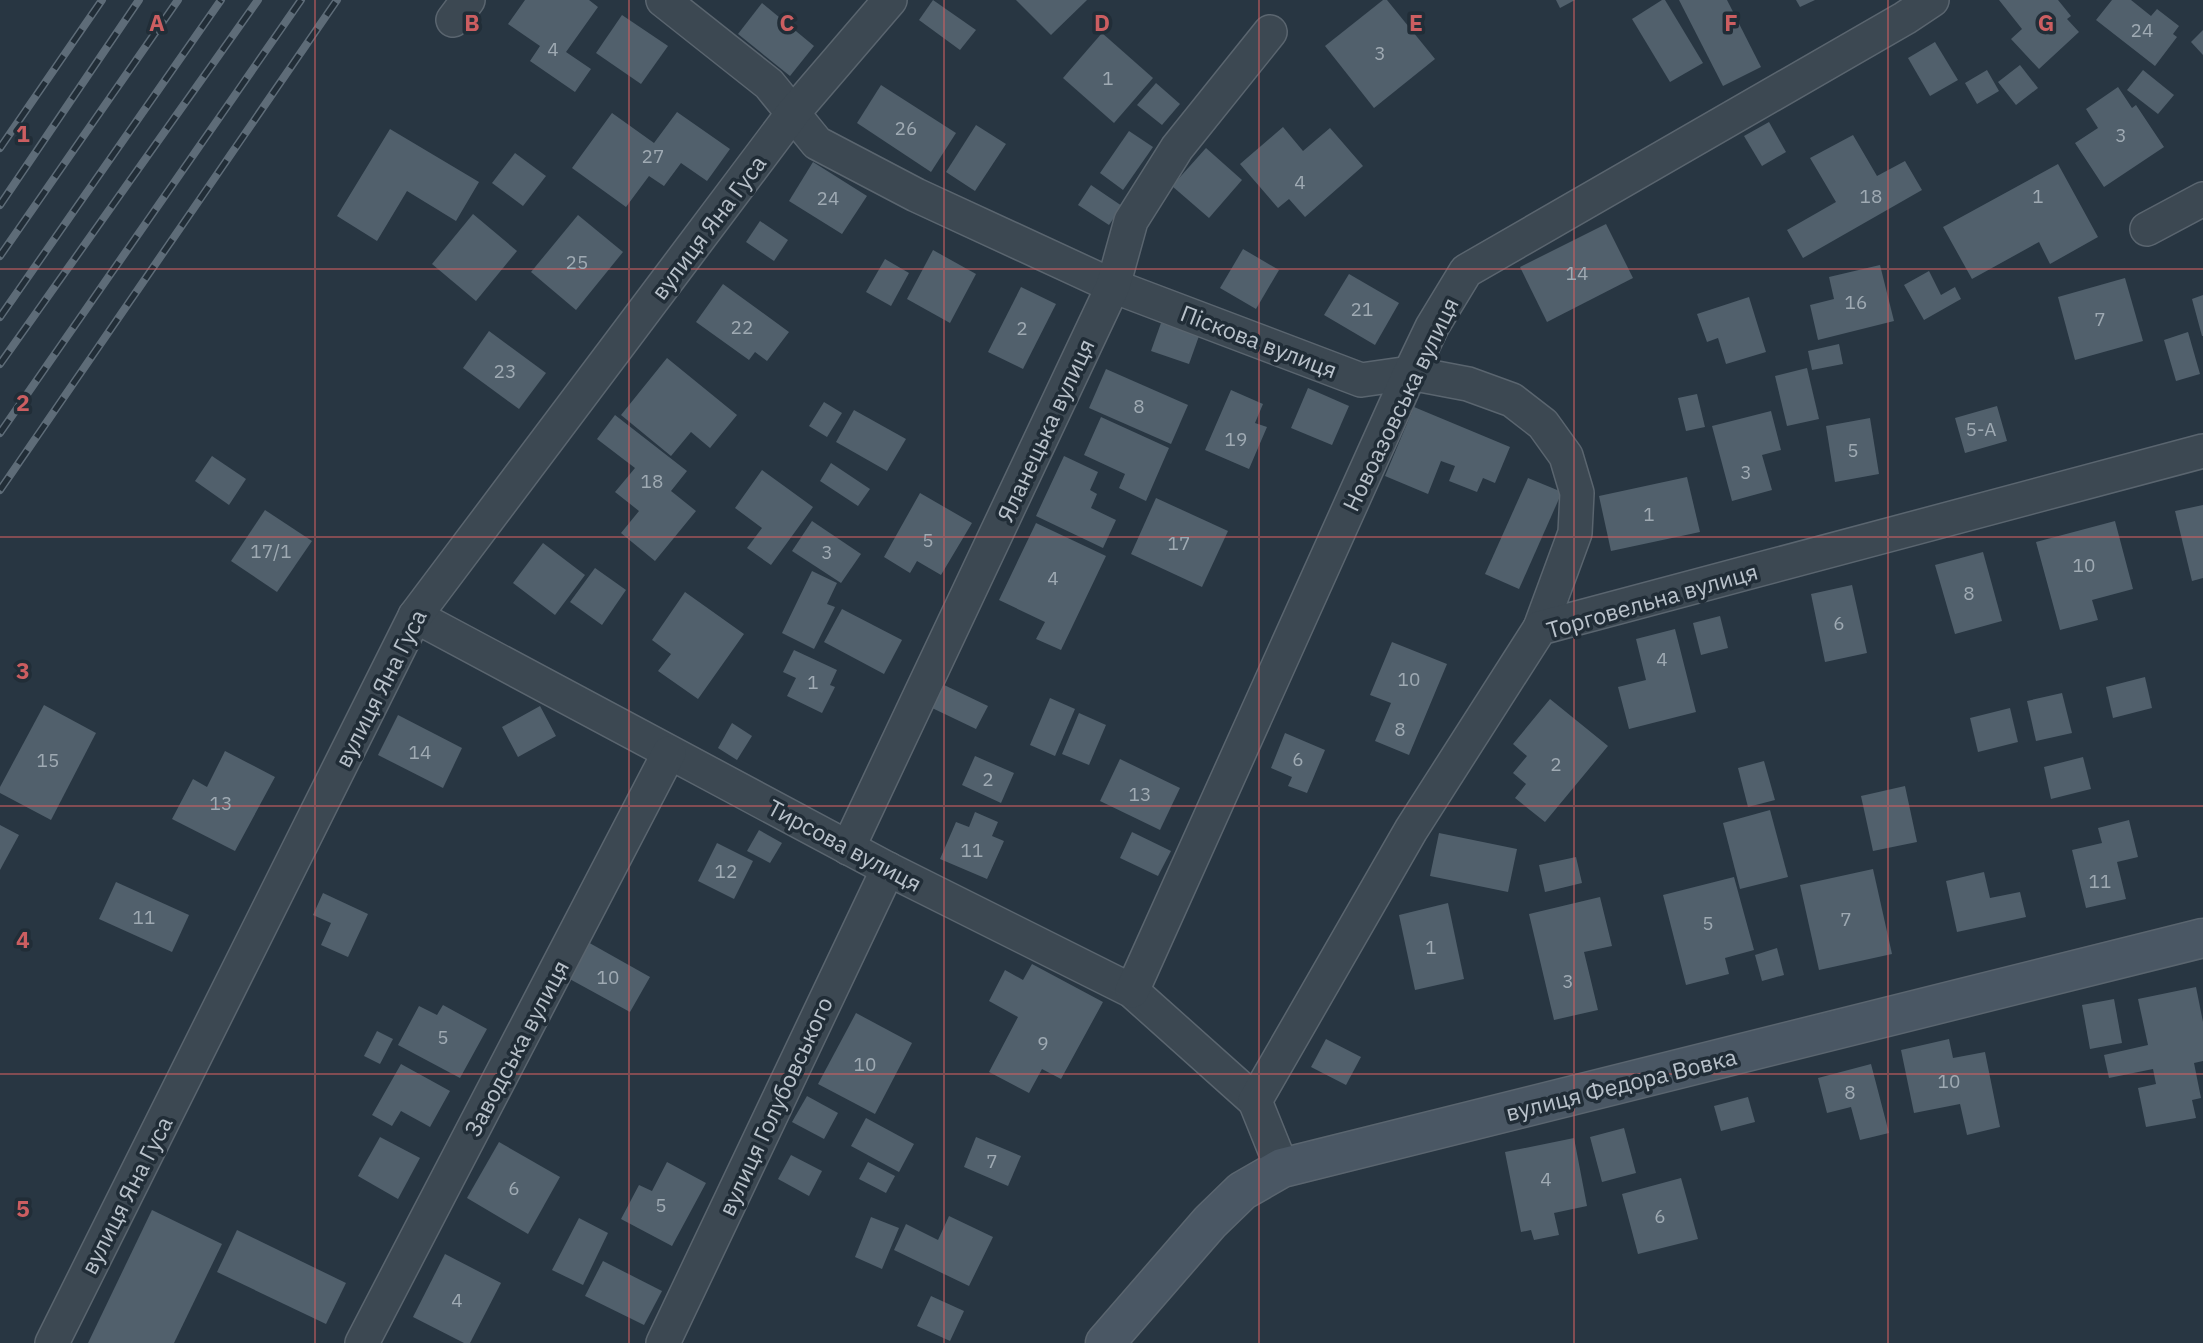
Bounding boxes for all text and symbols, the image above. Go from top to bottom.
text: A [149,7,165,37]
text: B [464,7,480,37]
text: C [780,7,795,37]
text: D [1094,7,1110,37]
text: E [1409,7,1423,37]
text: F [1724,7,1738,37]
text: G [2038,7,2054,37]
house number: 24 [2131,18,2153,42]
house number: 4 [547,37,559,61]
house number: 3 [1374,41,1386,65]
house number: 1 [1102,66,1114,90]
house number: 26 [895,116,917,140]
text: 1 [16,118,30,148]
house number: 3 [2115,123,2127,147]
house number: 27 [642,144,664,168]
street label: вулиця Яна Гуса [644,149,772,305]
house number: 4 [1294,170,1306,194]
house number: 18 [1860,184,1882,208]
house number: 1 [2032,184,2044,208]
house number: 24 [817,186,839,210]
house number: 25 [566,250,588,274]
house number: 14 [1566,261,1588,285]
house number: 16 [1845,290,1867,314]
street label: Новоазовська вулиця [1335,292,1465,516]
street label: Піскова вулиця [1176,297,1342,385]
house number: 21 [1351,297,1373,321]
house number: 7 [2094,307,2106,331]
house number: 22 [731,315,753,339]
house number: 2 [1016,316,1028,340]
street label: Яланецька вулиця [989,334,1101,526]
house number: 23 [494,359,516,383]
text: 2 [16,387,30,417]
house number: 8 [1133,394,1145,418]
house number: 5-А [1966,417,1996,441]
house number: 19 [1225,427,1247,451]
house number: 5 [1847,438,1859,462]
house number: 3 [1740,460,1752,484]
house number: 18 [641,469,663,493]
house number: 1 [1643,502,1655,526]
house number: 5 [922,528,934,552]
house number: 17 [1168,531,1190,555]
house number: 17/1 [250,539,292,563]
house number: 3 [821,540,833,564]
house number: 10 [2073,553,2095,577]
street label: Торговельна вулиця [1543,555,1761,645]
house number: 4 [1047,566,1059,590]
house number: 8 [1963,581,1975,605]
street label: вулиця Яна Гуса [327,604,433,772]
house number: 6 [1833,611,1845,635]
house number: 4 [1656,647,1668,671]
text: 3 [16,655,30,685]
house number: 10 [1398,667,1420,691]
house number: 1 [807,670,819,694]
house number: 8 [1394,717,1406,741]
house number: 14 [409,740,431,764]
house number: 6 [1292,747,1304,771]
house number: 15 [37,748,59,772]
house number: 2 [1550,752,1562,776]
house number: 2 [982,767,994,791]
house number: 13 [1129,782,1151,806]
house number: 13 [210,791,232,815]
street label: Тирсова вулиця [763,792,927,898]
house number: 11 [961,838,983,862]
house number: 12 [715,859,737,883]
house number: 11 [2089,869,2111,893]
house number: 11 [133,905,155,929]
house number: 7 [1840,907,1852,931]
house number: 5 [1702,911,1714,935]
text: 4 [16,924,30,954]
house number: 1 [1425,935,1437,959]
street label: Заводська вулиця [457,955,575,1141]
house number: 10 [597,965,619,989]
house number: 3 [1562,969,1574,993]
street label: вулиця Голубовського [711,992,839,1220]
house number: 5 [437,1025,449,1049]
house number: 9 [1037,1031,1049,1055]
street label: вулиця Федора Вовка [1502,1041,1740,1127]
house number: 10 [854,1052,876,1076]
house number: 10 [1938,1069,1960,1093]
house number: 8 [1844,1080,1856,1104]
street label: вулиця Яна Гуса [73,1111,179,1279]
house number: 7 [986,1149,998,1173]
house number: 4 [1540,1167,1552,1191]
house number: 6 [508,1176,520,1200]
text: 5 [16,1193,30,1223]
house number: 5 [655,1193,667,1217]
house number: 6 [1654,1204,1666,1228]
house number: 4 [451,1288,463,1312]

